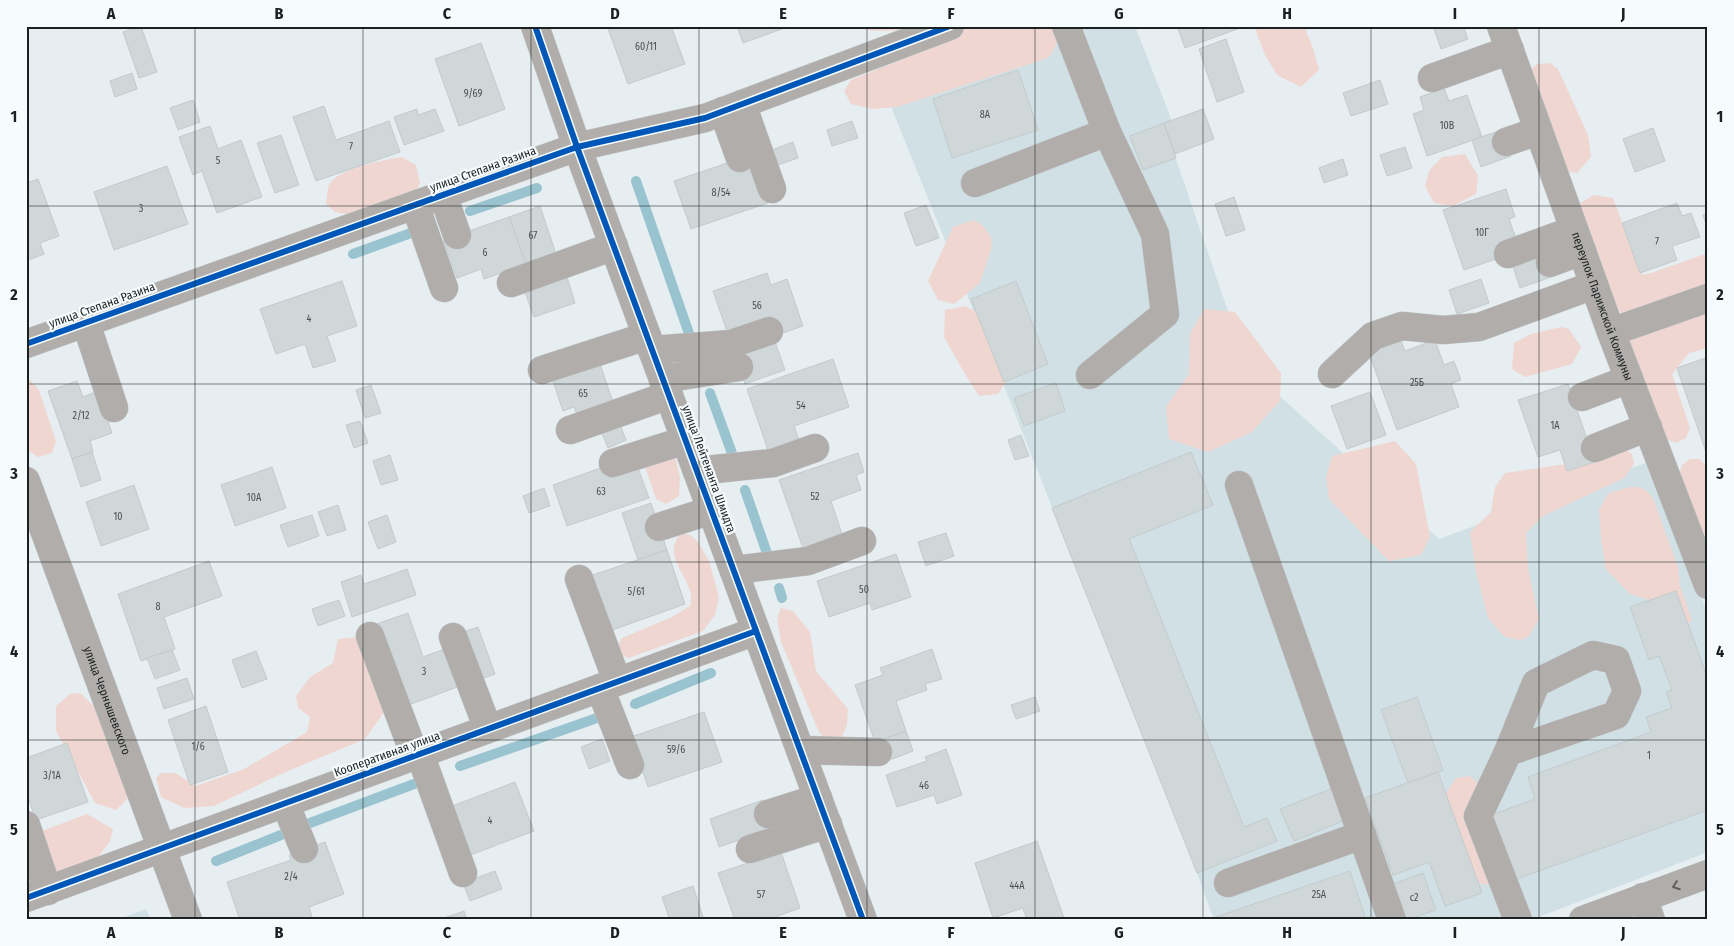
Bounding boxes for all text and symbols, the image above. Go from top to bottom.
text: A [106,4,116,23]
text: B [275,4,284,23]
text: C [443,4,452,23]
text: D [610,4,620,23]
text: E [779,4,787,23]
text: F [947,4,955,23]
text: G [1114,4,1124,23]
text: H [1282,4,1292,23]
text: I [1453,4,1457,23]
text: J [1620,4,1625,23]
house number: 60/11 [635,41,657,53]
house number: 9/69 [464,88,482,100]
text: 1 [11,107,17,126]
text: 1 [1717,107,1723,126]
house number: 8А [980,109,991,121]
house number: 10В [1440,120,1455,132]
house number: 7 [349,141,353,153]
street label: улица Степана Разина [428,143,538,195]
house number: 5 [216,155,221,167]
house number: 8/54 [712,187,731,199]
house number: 3 [139,203,144,215]
house number: 10Г [1475,227,1489,239]
house number: 67 [529,230,537,242]
street label: переулок Парижской Коммуны [1569,230,1636,383]
house number: 7 [1655,236,1659,248]
house number: 6 [483,247,488,259]
street label: улица Степана Разина [47,279,157,331]
text: 2 [9,285,18,304]
text: 2 [1715,285,1724,304]
house number: 56 [752,300,762,312]
house number: 4 [307,313,312,325]
house number: 25Б [1410,377,1424,389]
house number: 65 [578,388,588,400]
house number: 54 [796,400,806,412]
street label: улица Лейтенанта Шмидта [679,403,739,535]
house number: 2/12 [73,410,90,422]
house number: 1А [1550,420,1560,432]
text: 3 [9,464,18,483]
text: 3 [1715,464,1724,483]
house number: 63 [596,486,606,498]
house number: 52 [811,491,820,503]
house number: 10А [247,492,262,504]
house number: 10 [113,511,123,523]
house number: 50 [859,584,869,596]
house number: 5/61 [627,586,645,598]
house number: 8 [156,601,161,613]
text: 4 [10,642,18,661]
text: 4 [1716,642,1724,661]
street label: улица Чернышевского [81,644,133,757]
house number: 3 [422,666,427,678]
street label: Кооперативная улица [332,728,442,780]
house number: 1/6 [191,741,205,753]
house number: 59/6 [667,744,685,756]
house number: 1 [1647,750,1651,762]
house number: 3/1А [43,770,62,782]
house number: 46 [919,780,929,792]
house number: 4 [488,815,493,827]
text: 5 [10,820,18,839]
text: 5 [1716,820,1724,839]
house number: 2/4 [284,871,298,883]
house number: 44А [1010,880,1025,892]
one-way arrow [1672,880,1680,890]
house number: 57 [757,889,765,901]
house number: 25А [1312,889,1327,901]
house number: с2 [1410,892,1419,904]
text: A [106,923,116,942]
text: B [275,923,284,942]
text: C [443,923,452,942]
text: D [610,923,620,942]
text: E [779,923,787,942]
text: F [947,923,955,942]
text: G [1114,923,1124,942]
text: H [1282,923,1292,942]
text: I [1453,923,1457,942]
text: J [1620,923,1625,942]

